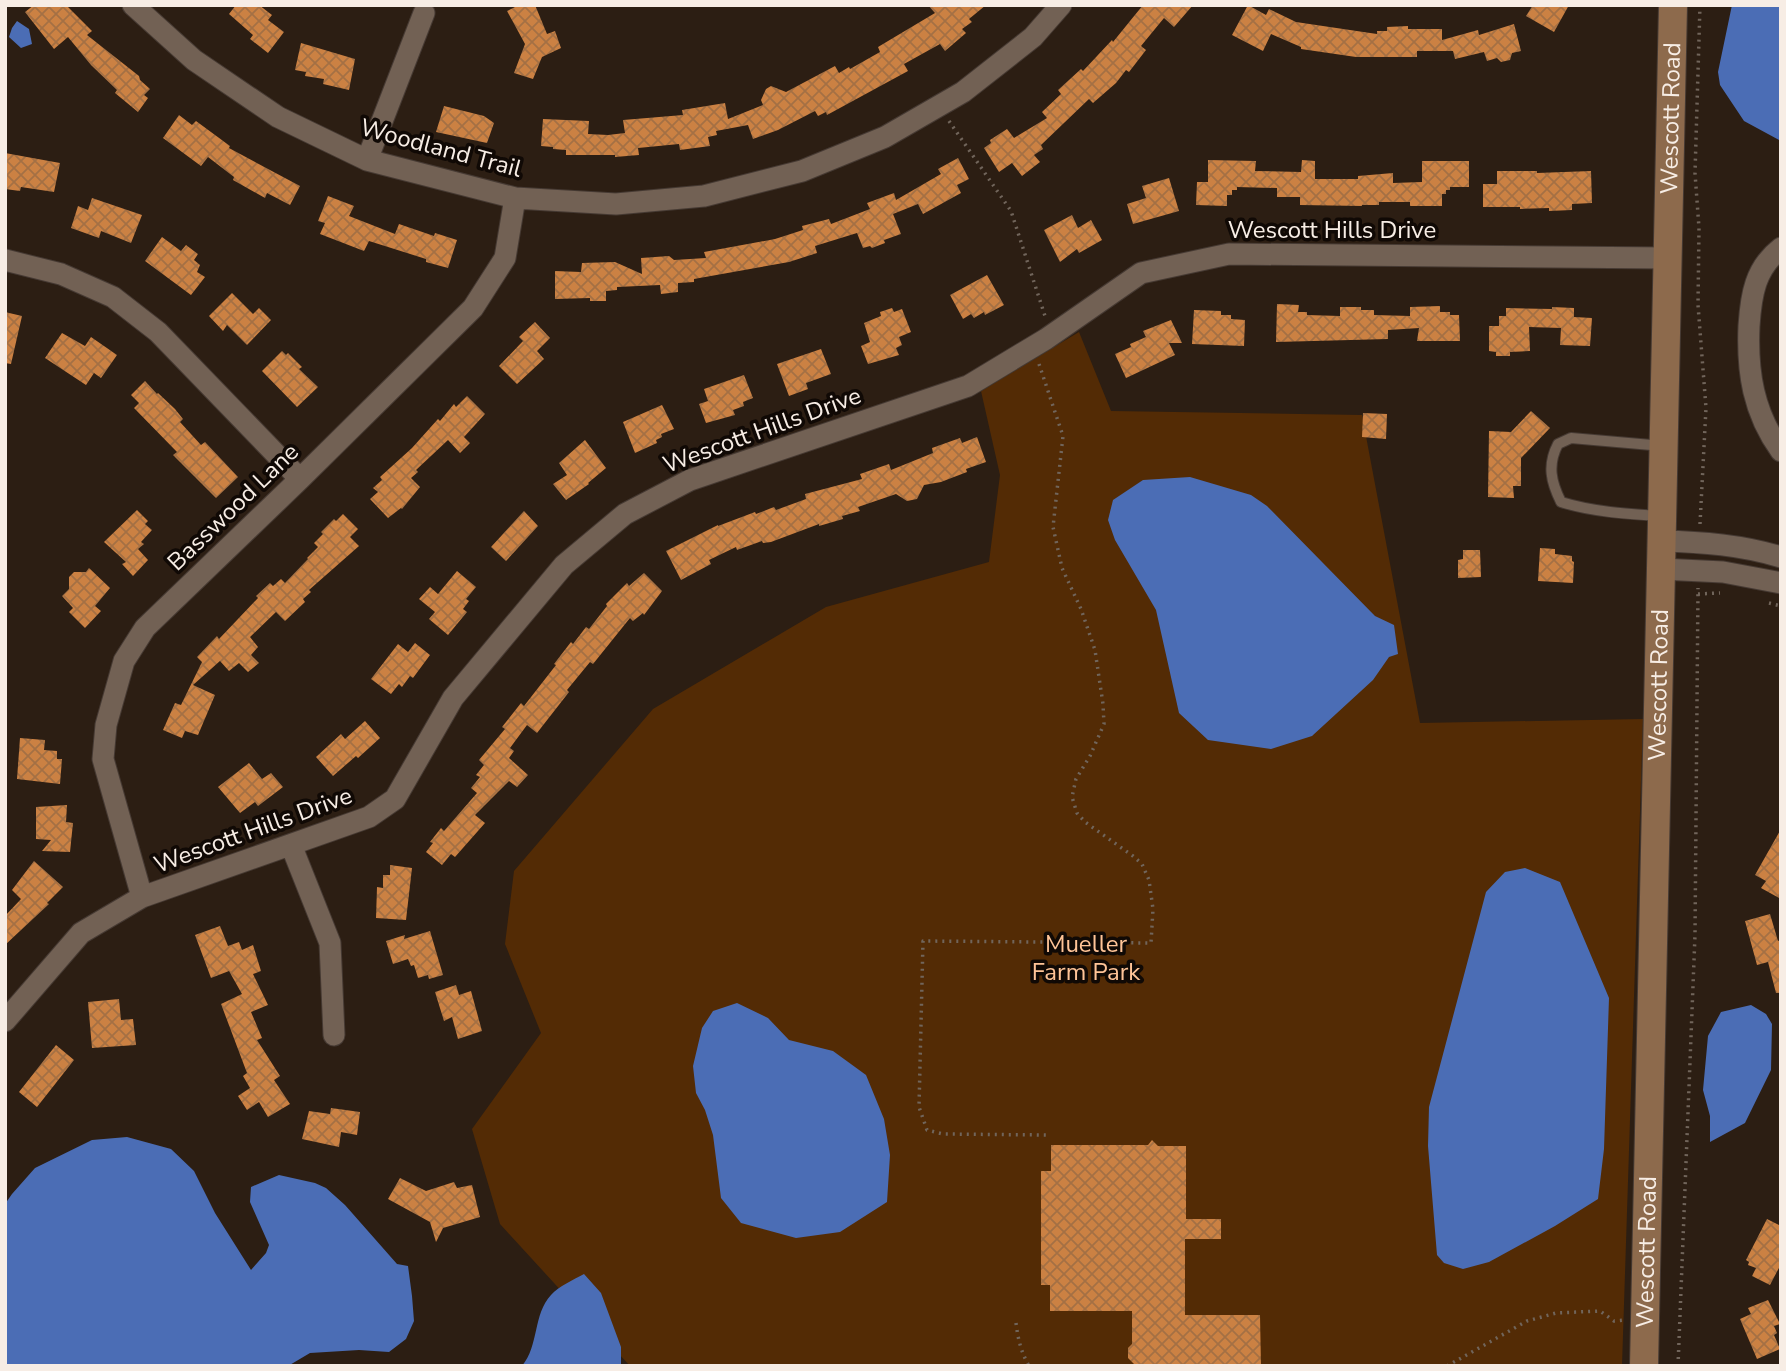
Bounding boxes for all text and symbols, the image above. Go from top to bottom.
street label: Wescott Road [1653,42,1688,195]
street label: Woodland Trail [357,111,525,185]
street label: Wescott Hills Drive [1228,214,1436,246]
street label: Wescott Hills Drive [658,379,866,481]
street label: Basswood Lane [160,436,306,578]
street label: Wescott Road [1641,609,1676,761]
street label: Wescott Hills Drive [149,779,357,881]
park label: Mueller Farm Park [1032,928,1141,988]
street label: Wescott Road [1629,1176,1664,1328]

